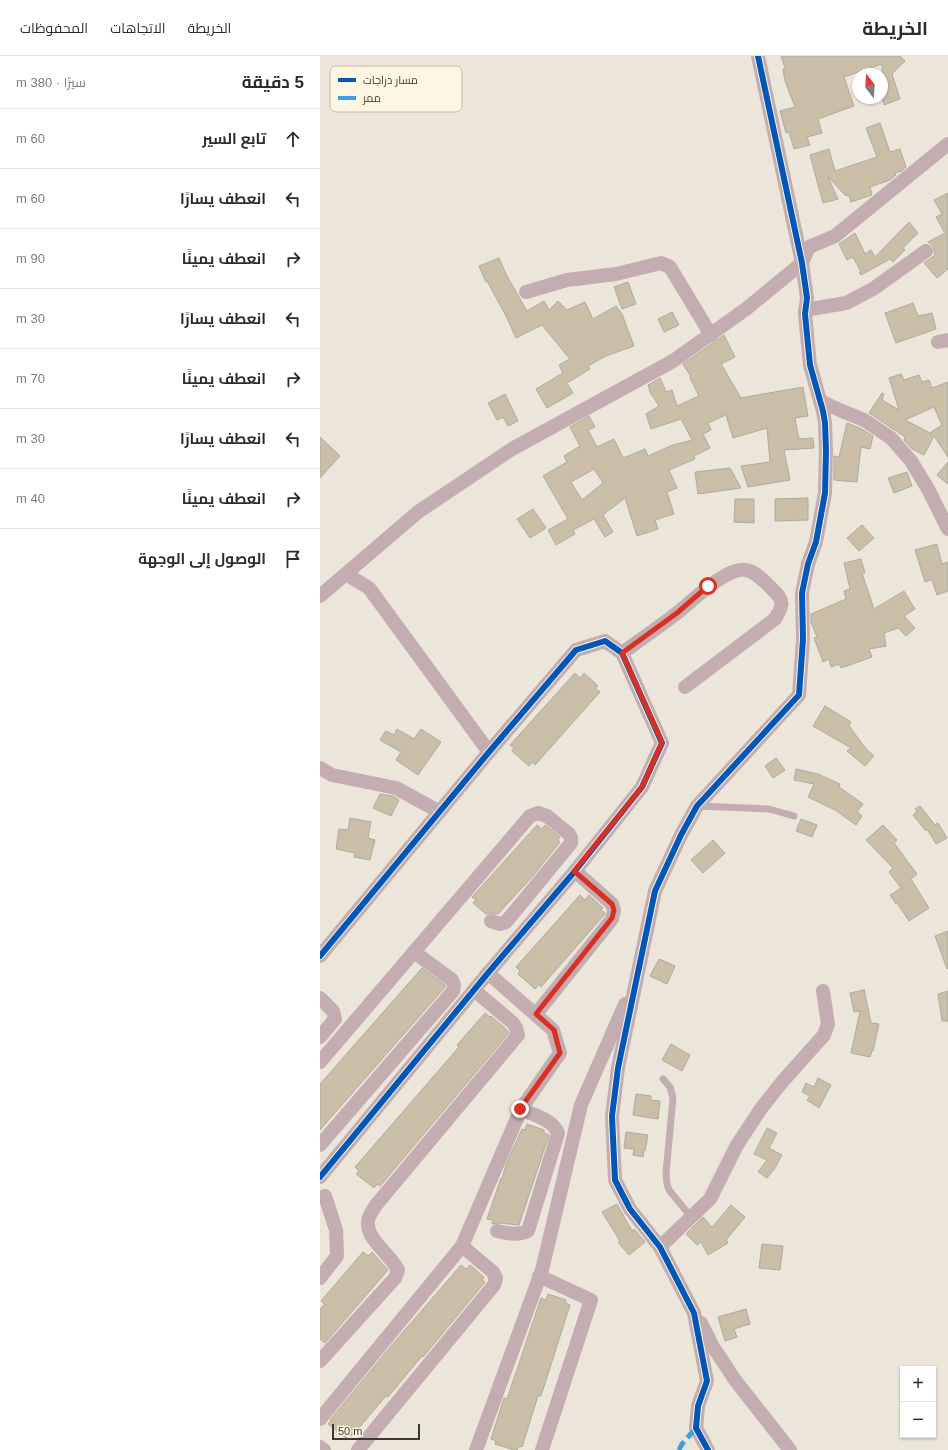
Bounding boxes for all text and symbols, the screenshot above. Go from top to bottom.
text: الخريطة [862,18,928,39]
text: المحفوظات [20,20,88,36]
text: الاتجاهات [110,20,166,36]
text: الخريطة [188,20,231,36]
legend [330,66,462,112]
north arrow [852,68,888,104]
text: 5 دقيقة [242,73,304,92]
text: مسار دراجات [363,74,418,87]
text: سيرًا · 380 m [16,75,86,90]
text: ممر [362,92,381,105]
icon: ahead [282,128,304,150]
text: تابع السير [202,130,266,147]
text: 60 m [16,131,45,146]
icon: left [282,188,304,210]
text: انعطف يسارًا [180,190,266,207]
text: 60 m [16,191,45,206]
icon: right [282,248,304,270]
text: انعطف يمينًا [182,250,266,267]
text: 90 m [16,251,45,266]
icon: left [282,308,304,330]
text: انعطف يسارًا [180,310,266,327]
text: 30 m [16,311,45,326]
icon: right [282,368,304,390]
text: انعطف يمينًا [182,370,266,387]
text: 70 m [16,371,45,386]
icon: left [282,428,304,450]
text: انعطف يسارًا [180,430,266,447]
text: 30 m [16,431,45,446]
icon: right [282,488,304,510]
text: انعطف يمينًا [182,490,266,507]
text: 40 m [16,491,45,506]
icon: arrive [282,548,304,570]
text: الوصول إلى الوجهة [138,550,266,567]
route start [699,577,717,595]
route end [511,1100,529,1118]
map controls [900,1366,936,1438]
button: + [900,1366,936,1402]
button: − [900,1402,936,1438]
scale bar [332,1422,420,1441]
text: 50 m [338,1425,362,1437]

